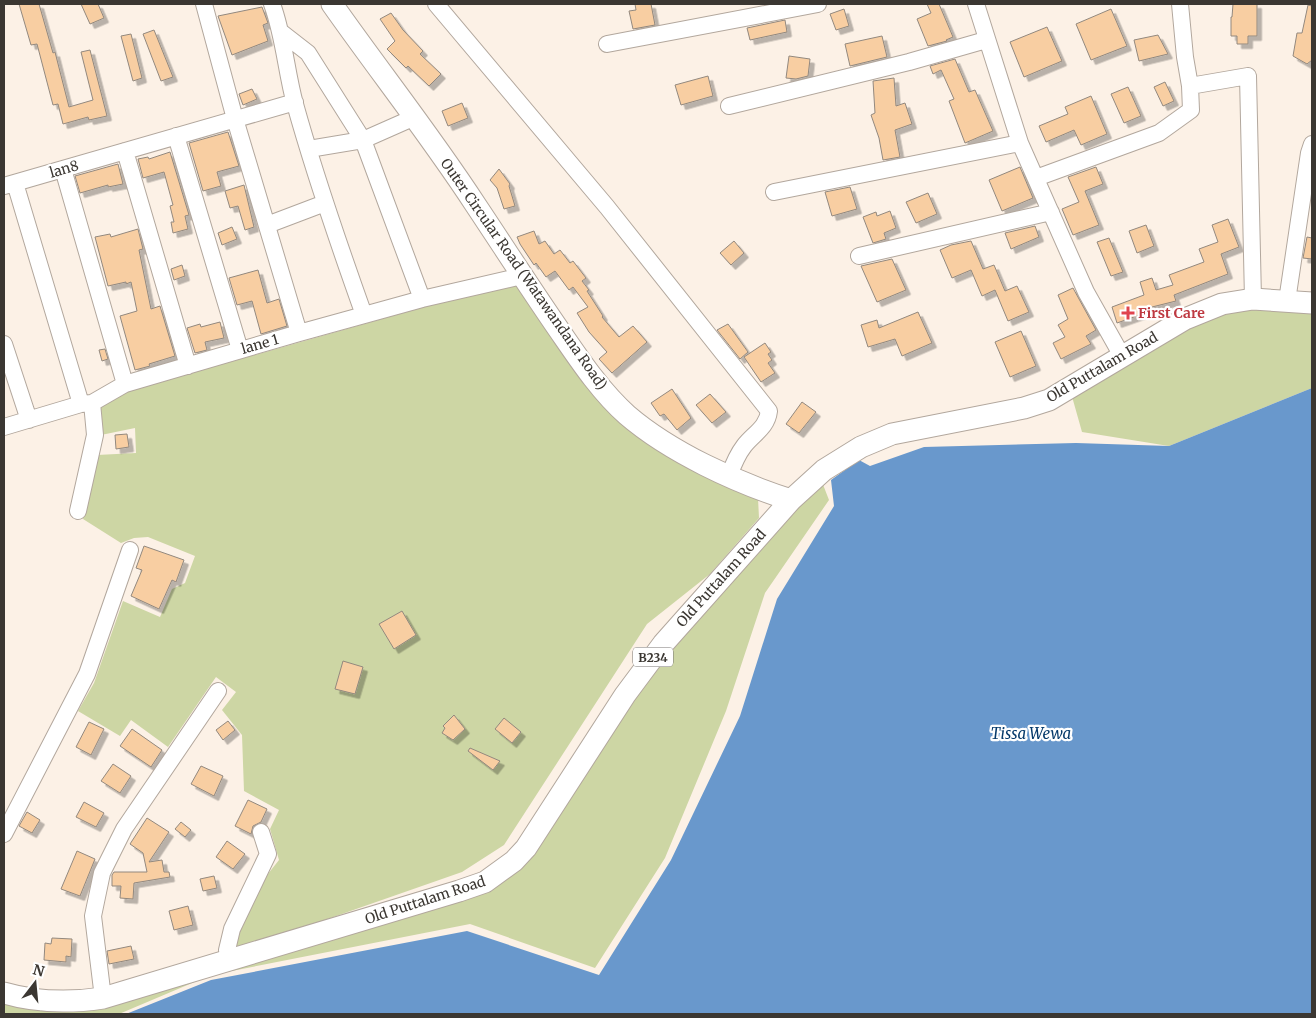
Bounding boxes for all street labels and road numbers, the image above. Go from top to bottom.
street label: Outer Circular Road (Watawandana Road) [437,155,611,393]
street label: lan8 [47,156,81,182]
street label: Old Puttalam Road [1043,328,1161,406]
street label: lane 1 [239,330,281,358]
street label: Old Puttalam Road [672,525,770,631]
road number: B234 [633,648,673,666]
street label: Old Puttalam Road [363,872,488,928]

